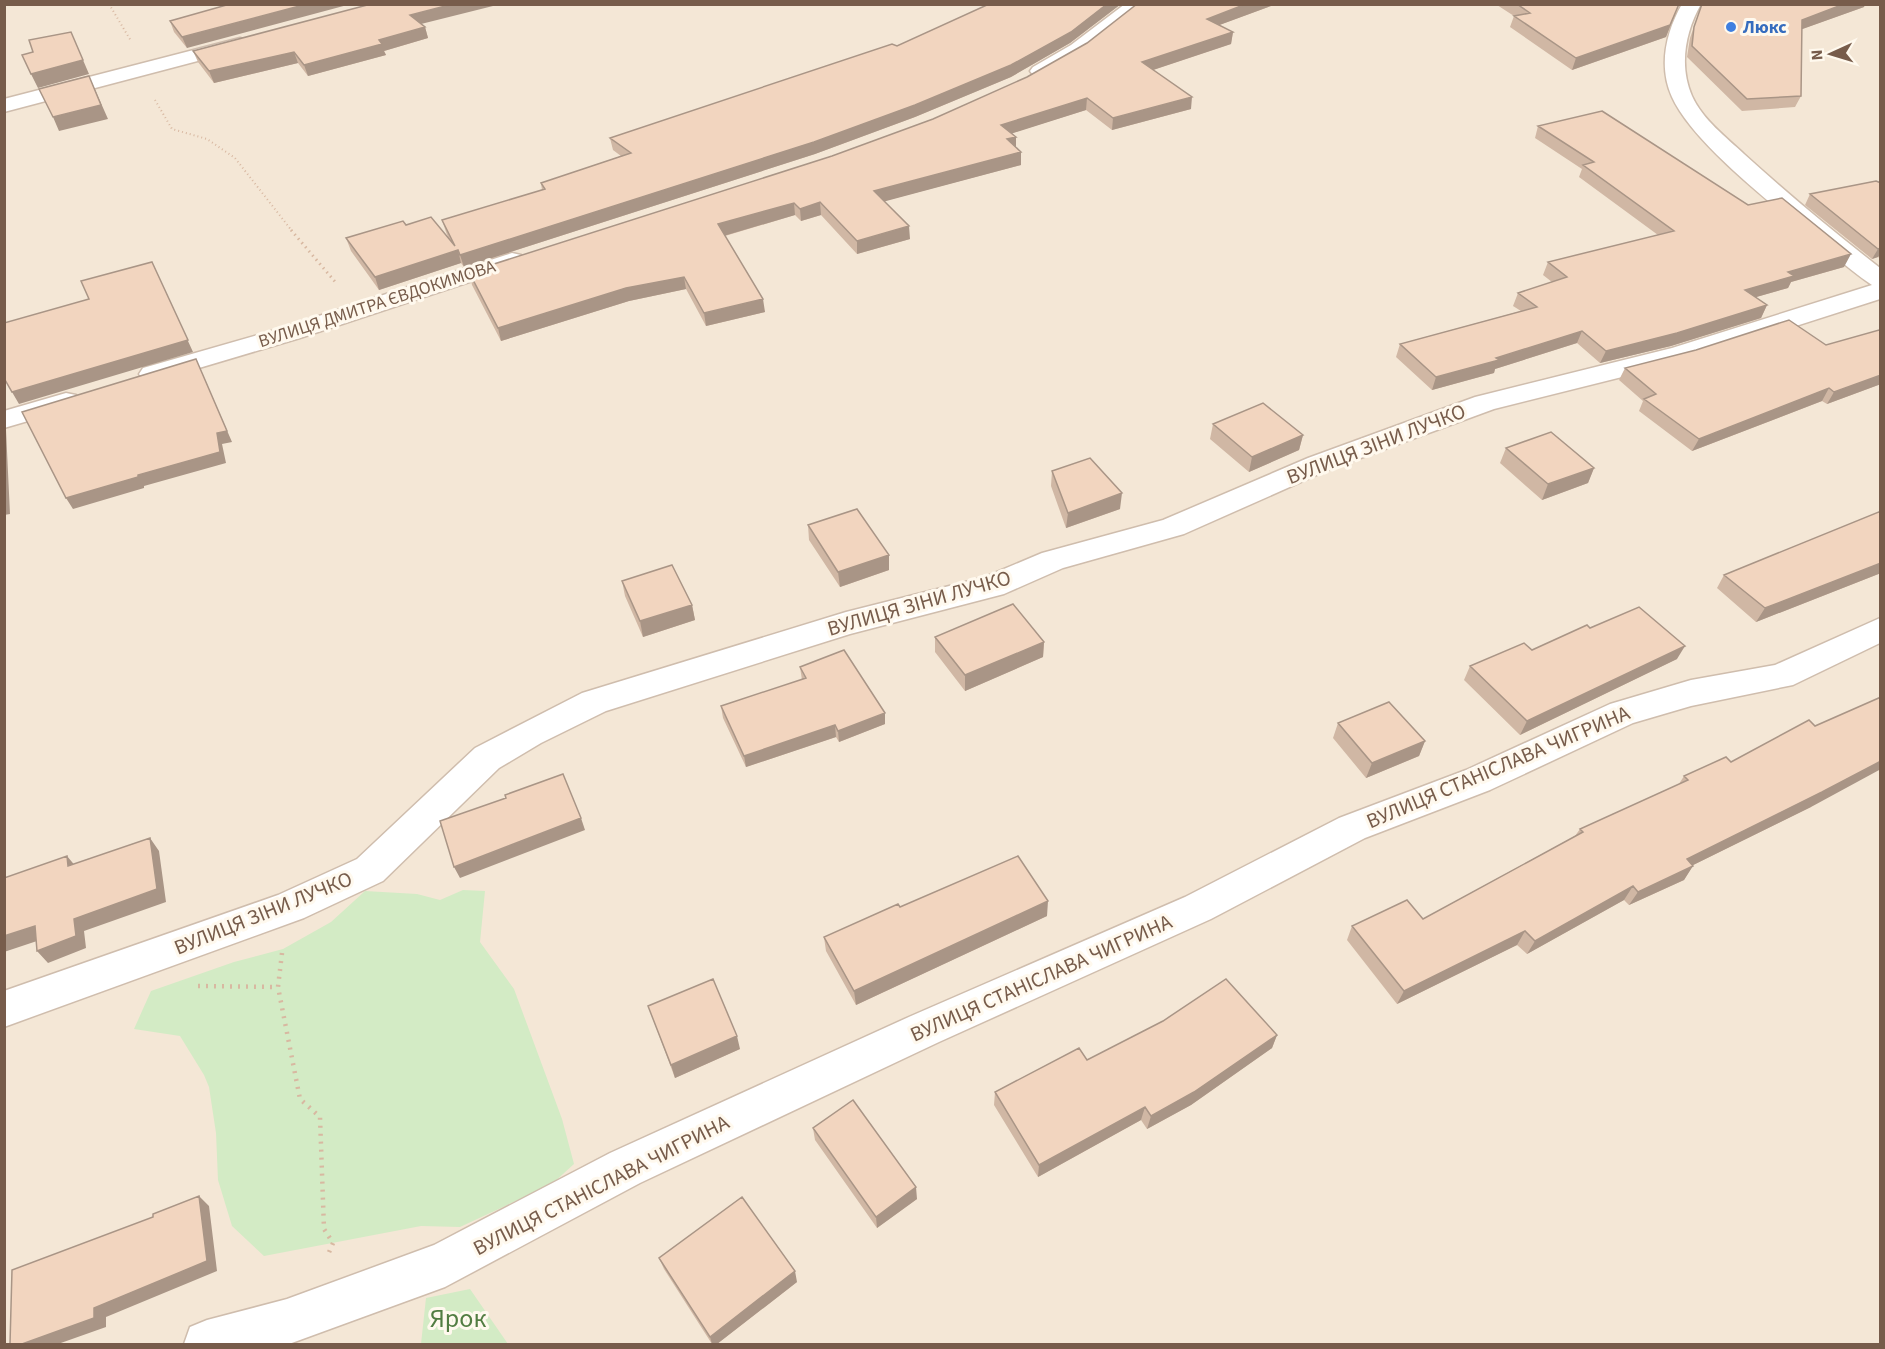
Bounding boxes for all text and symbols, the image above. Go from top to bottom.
place label: Люкс [1742,15,1787,40]
marker: Люкс [1724,20,1738,34]
north arrow [1801,24,1861,84]
text: N [1806,49,1828,61]
street label: ВУЛИЦЯ ДМИТРА ЄВДОКИМОВА [255,254,499,354]
street label: ВУЛИЦЯ ЗІНИ ЛУЧКО [1282,396,1470,492]
street label: ВУЛИЦЯ ЗІНИ ЛУЧКО [824,562,1014,644]
street label: ВУЛИЦЯ СТАНІСЛАВА ЧИГРИНА [1362,698,1635,836]
street label: ВУЛИЦЯ ЗІНИ ЛУЧКО [169,864,357,962]
street label: ВУЛИЦЯ СТАНІСЛАВА ЧИГРИНА [905,906,1177,1049]
street label: ВУЛИЦЯ СТАНІСЛАВА ЧИГРИНА [468,1107,735,1263]
park label: Ярок [430,1300,486,1337]

